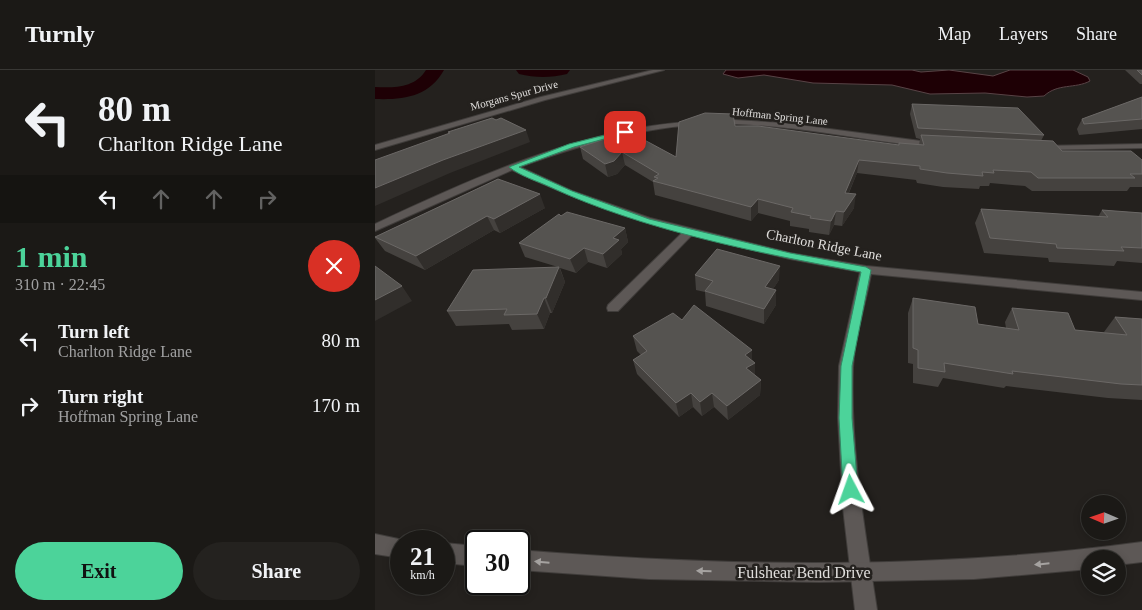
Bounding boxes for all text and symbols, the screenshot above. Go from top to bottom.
text: Turnly [25,21,95,47]
text: Map [938,24,971,44]
text: Layers [999,24,1048,44]
text: Share [1076,24,1117,44]
street label: Morgans Spur Drive [469,77,559,112]
icon: left [15,90,80,155]
text: 80 m [98,90,171,129]
street label: Hoffman Spring Lane [731,105,829,127]
pin [604,111,646,153]
icon: arrive [611,118,639,146]
text: Charlton Ridge Lane [98,131,283,156]
icon: left [94,185,122,213]
icon: ahead [147,185,175,213]
icon: ahead [200,185,228,213]
icon: right [253,185,281,213]
street label: Charlton Ridge Lane [765,226,883,264]
text: 1 min [15,240,88,273]
button: close [308,240,360,292]
text: 310 m · 22:45 [15,276,105,293]
text: Turn left [58,321,130,342]
icon: left [15,327,43,355]
text: 80 m [321,330,360,351]
text: Charlton Ridge Lane [58,343,192,360]
text: Turn right [58,386,143,407]
icon: right [15,392,43,420]
text: 170 m [312,395,360,416]
text: Hoffman Spring Lane [58,408,198,425]
position arrow [824,463,876,515]
north arrow [1081,495,1126,540]
map controls [1081,495,1126,595]
speed limit sign: 30 [465,530,530,595]
button: Exit [15,542,183,600]
button: Share [193,542,360,600]
text: 21 [410,543,435,570]
button: layers [1081,550,1126,595]
one-way arrow [534,558,550,566]
one-way arrow [1033,560,1049,568]
street label: Fulshear Bend Drive [737,564,871,581]
one-way arrow [696,567,712,575]
text: km/h [410,568,435,582]

